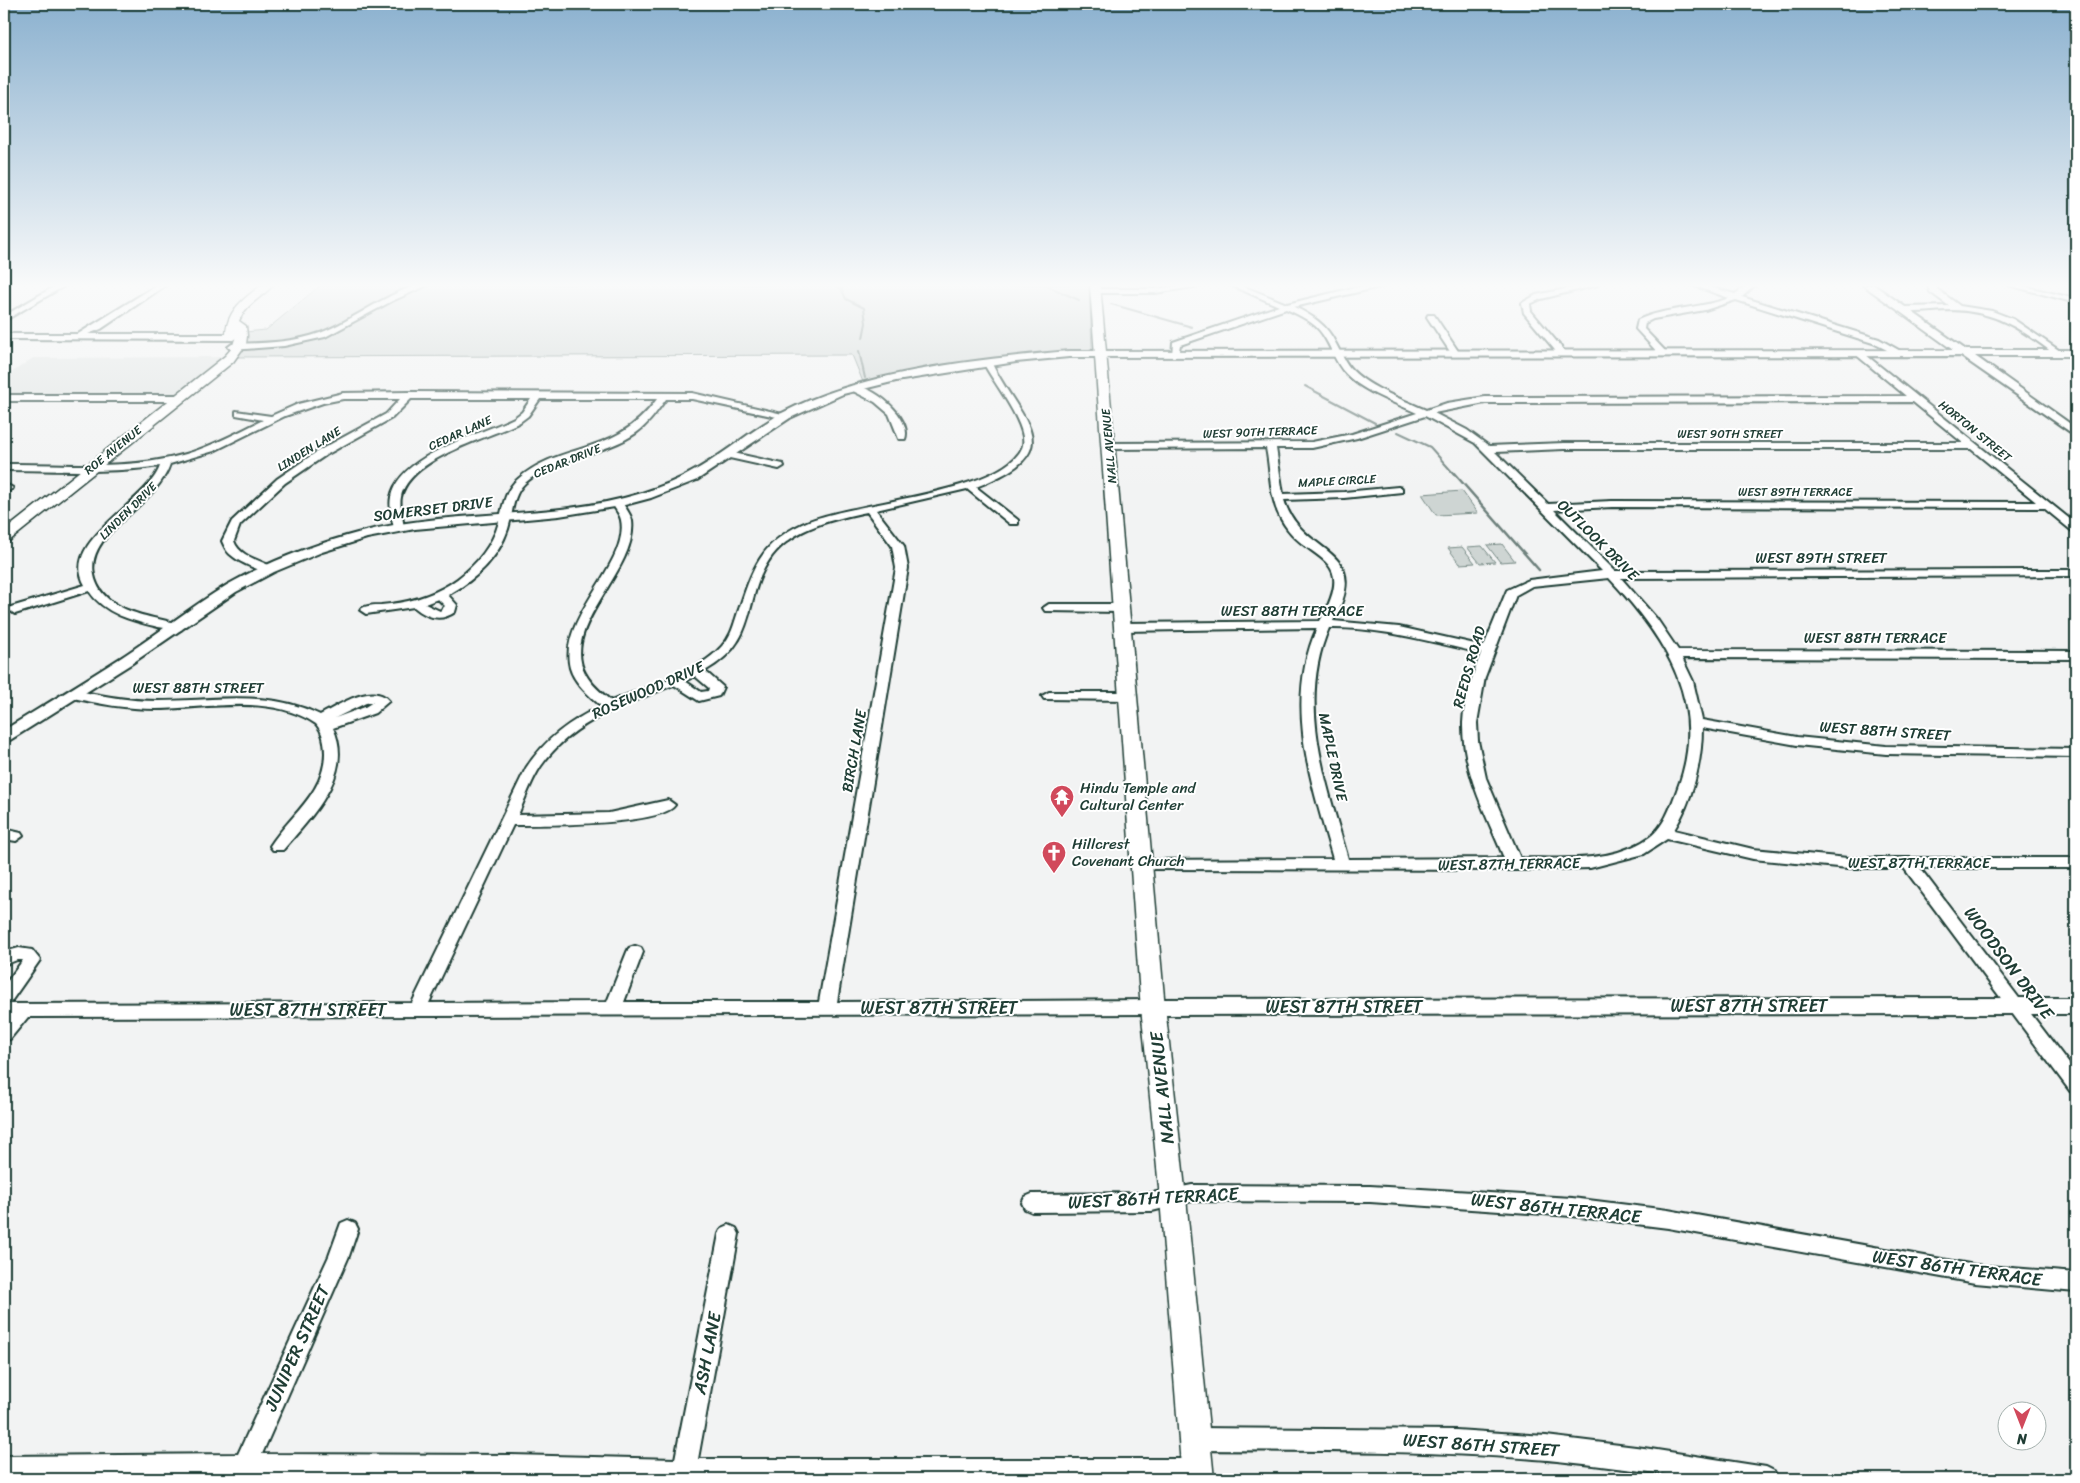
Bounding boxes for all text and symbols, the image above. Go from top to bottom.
street label: HORTON STREET [1933,394,2017,468]
street label: NALL AVENUE [1095,406,1123,484]
street label: CEDAR LANE [425,409,497,457]
street label: ROE AVENUE [79,419,148,480]
street label: WEST 90TH TERRACE [1202,419,1319,445]
street label: LINDEN LANE [272,420,347,478]
street label: WEST 90TH STREET [1677,423,1784,445]
street label: CEDAR DRIVE [530,437,605,485]
street label: MAPLE CIRCLE [1298,468,1378,494]
street label: LINDEN DRIVE [94,476,163,545]
street label: WEST 89TH TERRACE [1738,481,1853,503]
street label: SOMERSET DRIVE [372,489,496,529]
street label: OUTLOOK DRIVE [1551,493,1646,588]
street label: WEST 89TH STREET [1755,545,1888,571]
street label: WEST 88TH TERRACE [1221,598,1365,624]
street label: REEDS ROAD [1445,623,1493,711]
street label: WEST 88TH TERRACE [1804,625,1948,651]
street label: ROSEWOOD DRIVE [588,653,710,726]
street label: WEST 88TH STREET [132,675,265,701]
street label: BIRCH LANE [834,706,874,794]
street label: MAPLE DRIVE [1311,710,1355,805]
street label: WEST 88TH STREET [1819,713,1953,749]
place label: Hindu Temple and Cultural Center [1080,775,1197,818]
temple icon: Hindu Temple and Cultural Center [1049,784,1075,818]
place label: Hillcrest Covenant Church [1072,831,1185,874]
church icon: Hillcrest Covenant Church [1041,840,1067,874]
street label: WEST 87TH TERRACE [1438,850,1582,878]
street label: WEST 87TH TERRACE [1848,850,1992,876]
street label: WOODSON DRIVE [1955,899,2063,1028]
street label: WEST 87TH STREET [1671,990,1828,1022]
street label: WEST 87TH STREET [1266,991,1423,1023]
street label: WEST 87TH STREET [861,992,1018,1024]
street label: WEST 87TH STREET [230,994,387,1026]
street label: NALL AVENUE [1140,1029,1184,1146]
street label: WEST 86TH TERRACE [1067,1178,1240,1218]
street label: WEST 86TH TERRACE [1470,1183,1643,1233]
street label: WEST 86TH TERRACE [1870,1240,2045,1296]
street label: JUNIPER STREET [254,1278,340,1417]
street label: ASH LANE [683,1308,731,1398]
north arrow [1998,1400,2048,1450]
street label: WEST 86TH STREET [1402,1424,1561,1467]
text: N [2017,1426,2028,1451]

